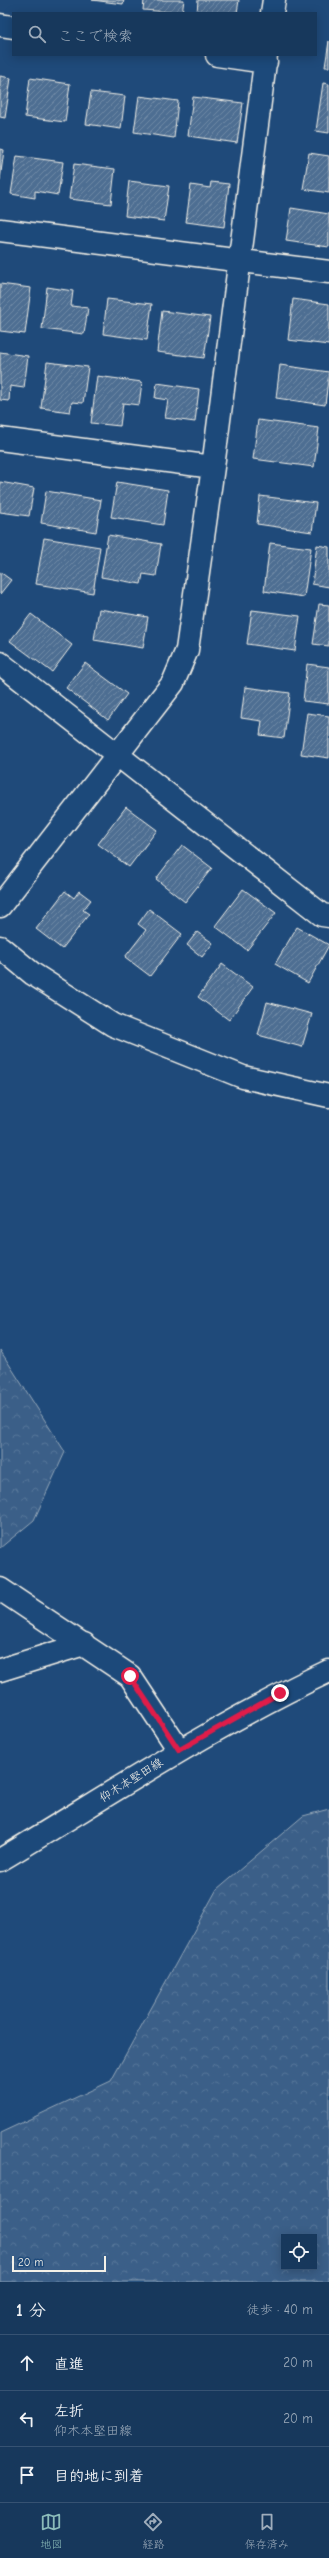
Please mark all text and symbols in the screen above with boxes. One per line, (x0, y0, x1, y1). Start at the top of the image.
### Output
search box (12, 12, 317, 56)
icon: search (26, 23, 48, 45)
text: ここで検索 (58, 27, 133, 45)
route start (121, 1667, 139, 1685)
route end (271, 1684, 289, 1702)
street label: 仰木本堅田線 (97, 1755, 165, 1805)
map controls (281, 2234, 317, 2270)
button: locate (281, 2234, 317, 2270)
scale bar (12, 2254, 106, 2273)
text: 20 m (18, 2256, 43, 2269)
text: 1 分 (16, 2301, 46, 2320)
text: 徒歩 · 40 m (247, 2302, 313, 2317)
icon: ahead (16, 2352, 38, 2374)
text: 直進 (54, 2355, 84, 2373)
text: 20 m (283, 2355, 313, 2370)
text: 左折 (54, 2402, 84, 2420)
icon: left (16, 2408, 38, 2430)
text: 20 m (283, 2411, 313, 2426)
text: 仰木本堅田線 (54, 2423, 132, 2438)
icon: arrive (16, 2464, 38, 2486)
text: 目的地に到着 (54, 2467, 144, 2485)
tab: 地図 (40, 2511, 62, 2551)
tab: 経路 (142, 2511, 164, 2551)
tab: 保存済み (245, 2511, 289, 2551)

